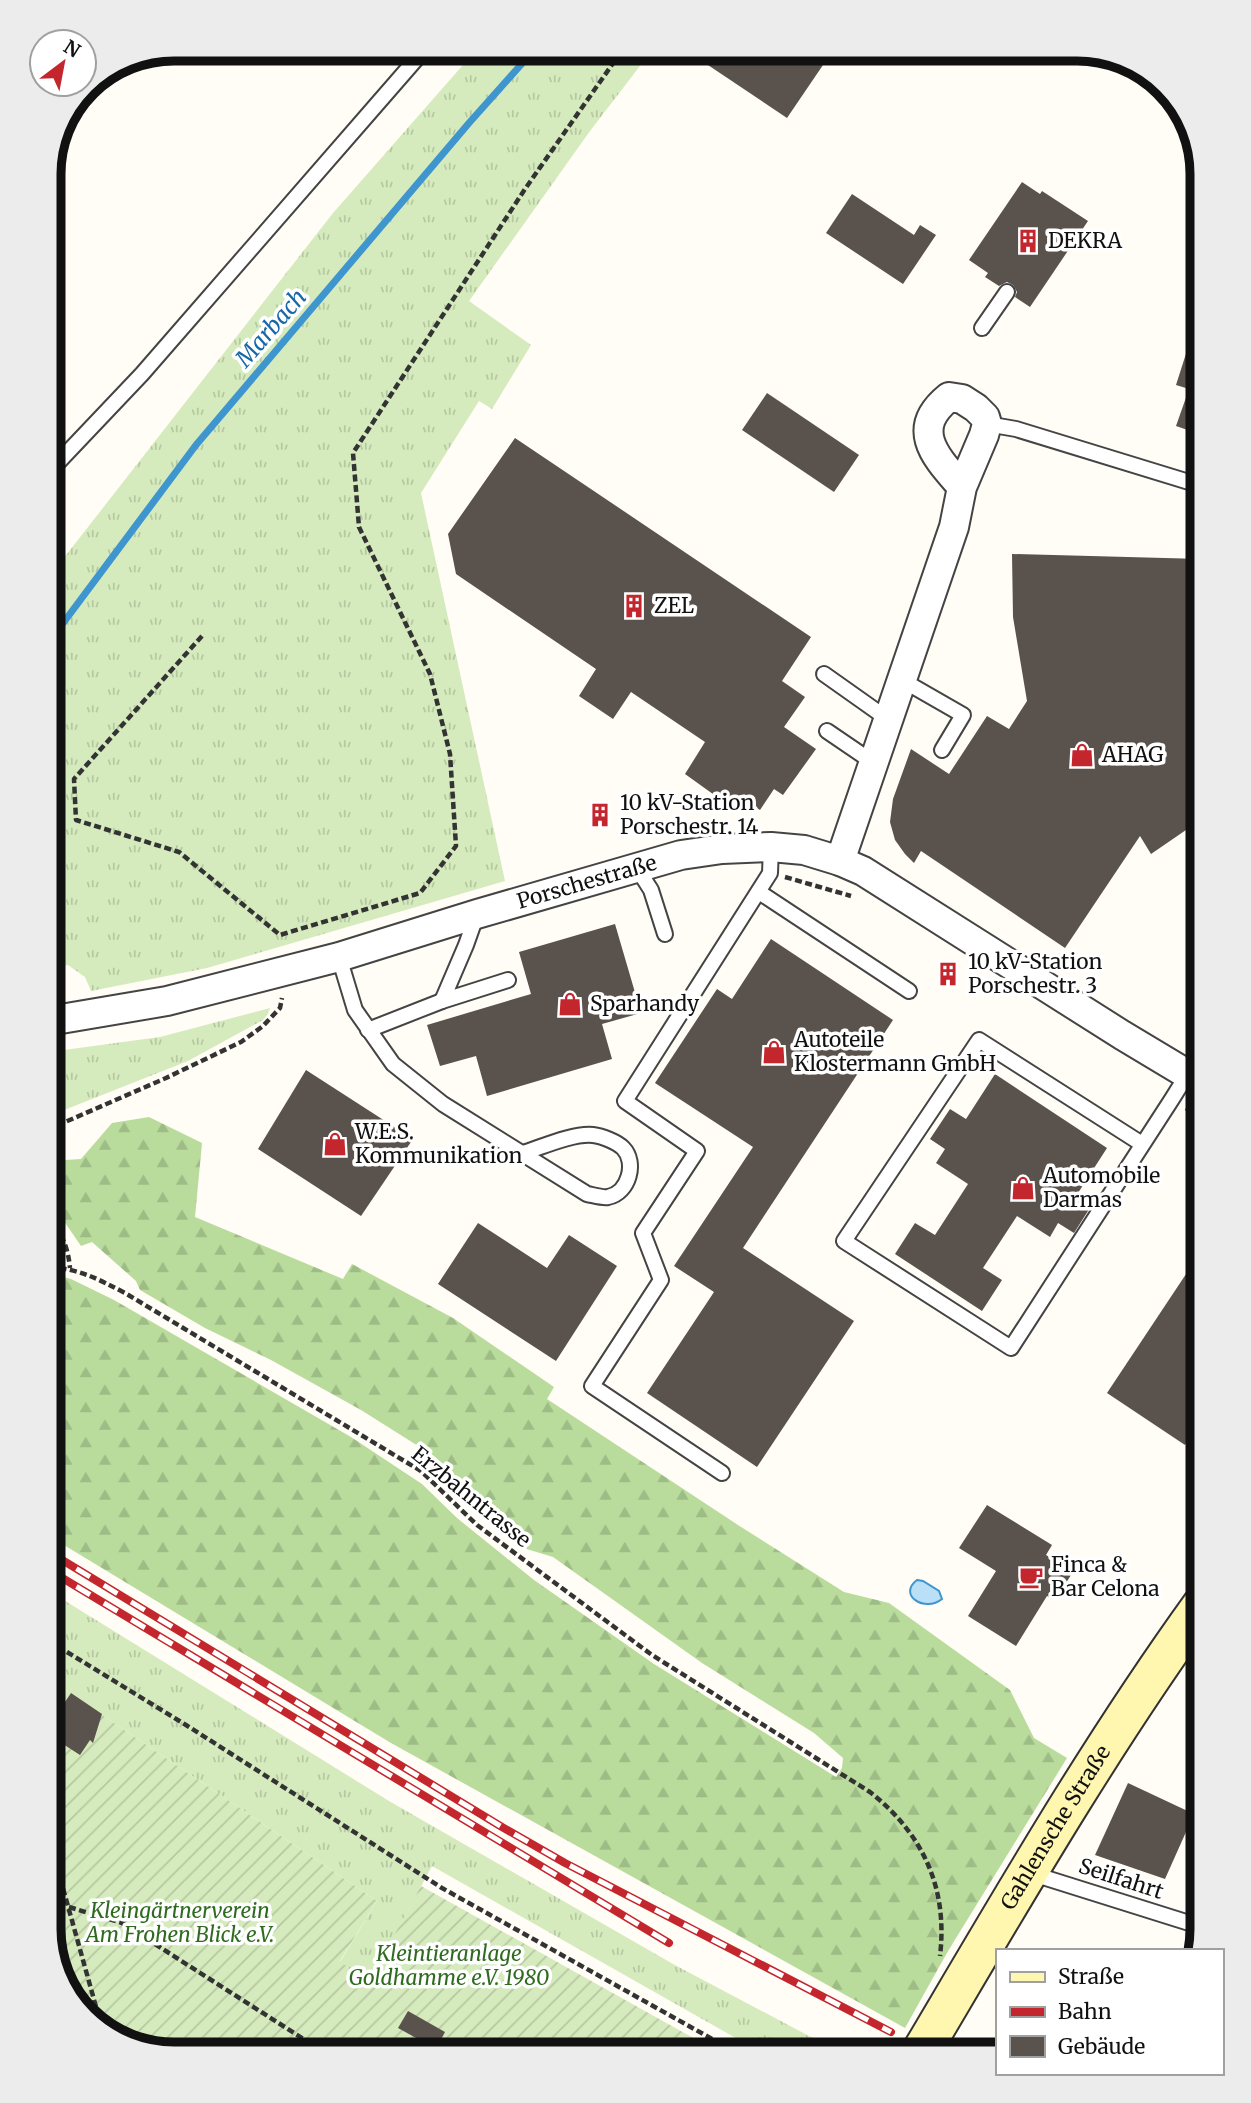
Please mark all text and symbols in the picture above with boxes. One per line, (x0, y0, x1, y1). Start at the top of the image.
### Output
north arrow (28, 28, 98, 98)
text: N (59, 34, 85, 63)
building icon: DEKRA (1014, 227, 1042, 255)
place label: DEKRA (1048, 227, 1122, 254)
water label: Marbach (228, 283, 312, 373)
building icon: ZEL (620, 592, 648, 620)
place label: ZEL (654, 592, 694, 619)
shop icon: AHAG (1068, 741, 1096, 769)
place label: AHAG (1101, 741, 1163, 768)
place label: 10 kV-Station Porschestr. 14 (620, 789, 759, 840)
building icon: 10 kV-Station Porschestr. 14 (586, 801, 614, 829)
street label: Porschestraße (514, 849, 660, 915)
place label: 10 kV-Station Porschestr. 3 (968, 948, 1102, 999)
building icon: 10 kV-Station Porschestr. 3 (934, 960, 962, 988)
shop icon: Sparhandy (556, 990, 584, 1018)
place label: Sparhandy (590, 990, 700, 1017)
place label: Autoteile Klostermann GmbH (793, 1026, 996, 1077)
shop icon: Autoteile Klostermann GmbH (760, 1038, 788, 1066)
place label: W.E.S. Kommunikation (354, 1118, 522, 1169)
shop icon: W.E.S. Kommunikation (321, 1130, 349, 1158)
place label: Automobile Darmas (1042, 1162, 1160, 1213)
shop icon: Automobile Darmas (1009, 1174, 1037, 1202)
street label: Erzbahntrasse (406, 1440, 537, 1553)
place label: Finca & Bar Celona (1051, 1551, 1160, 1602)
cafe icon: Finca & Bar Celona (1017, 1563, 1045, 1591)
street label: Gahlensche Straße (995, 1740, 1116, 1914)
street label: Seilfahrt (1075, 1852, 1167, 1905)
park label: Kleingärtnerverein Am Frohen Blick e.V. (84, 1897, 274, 1948)
park label: Kleintieranlage Goldhamme e.V. 1980 (349, 1940, 549, 1991)
legend (996, 1949, 1223, 2075)
text: Straße (1058, 1963, 1124, 1990)
text: Bahn (1058, 1998, 1112, 2025)
text: Gebäude (1058, 2033, 1145, 2060)

